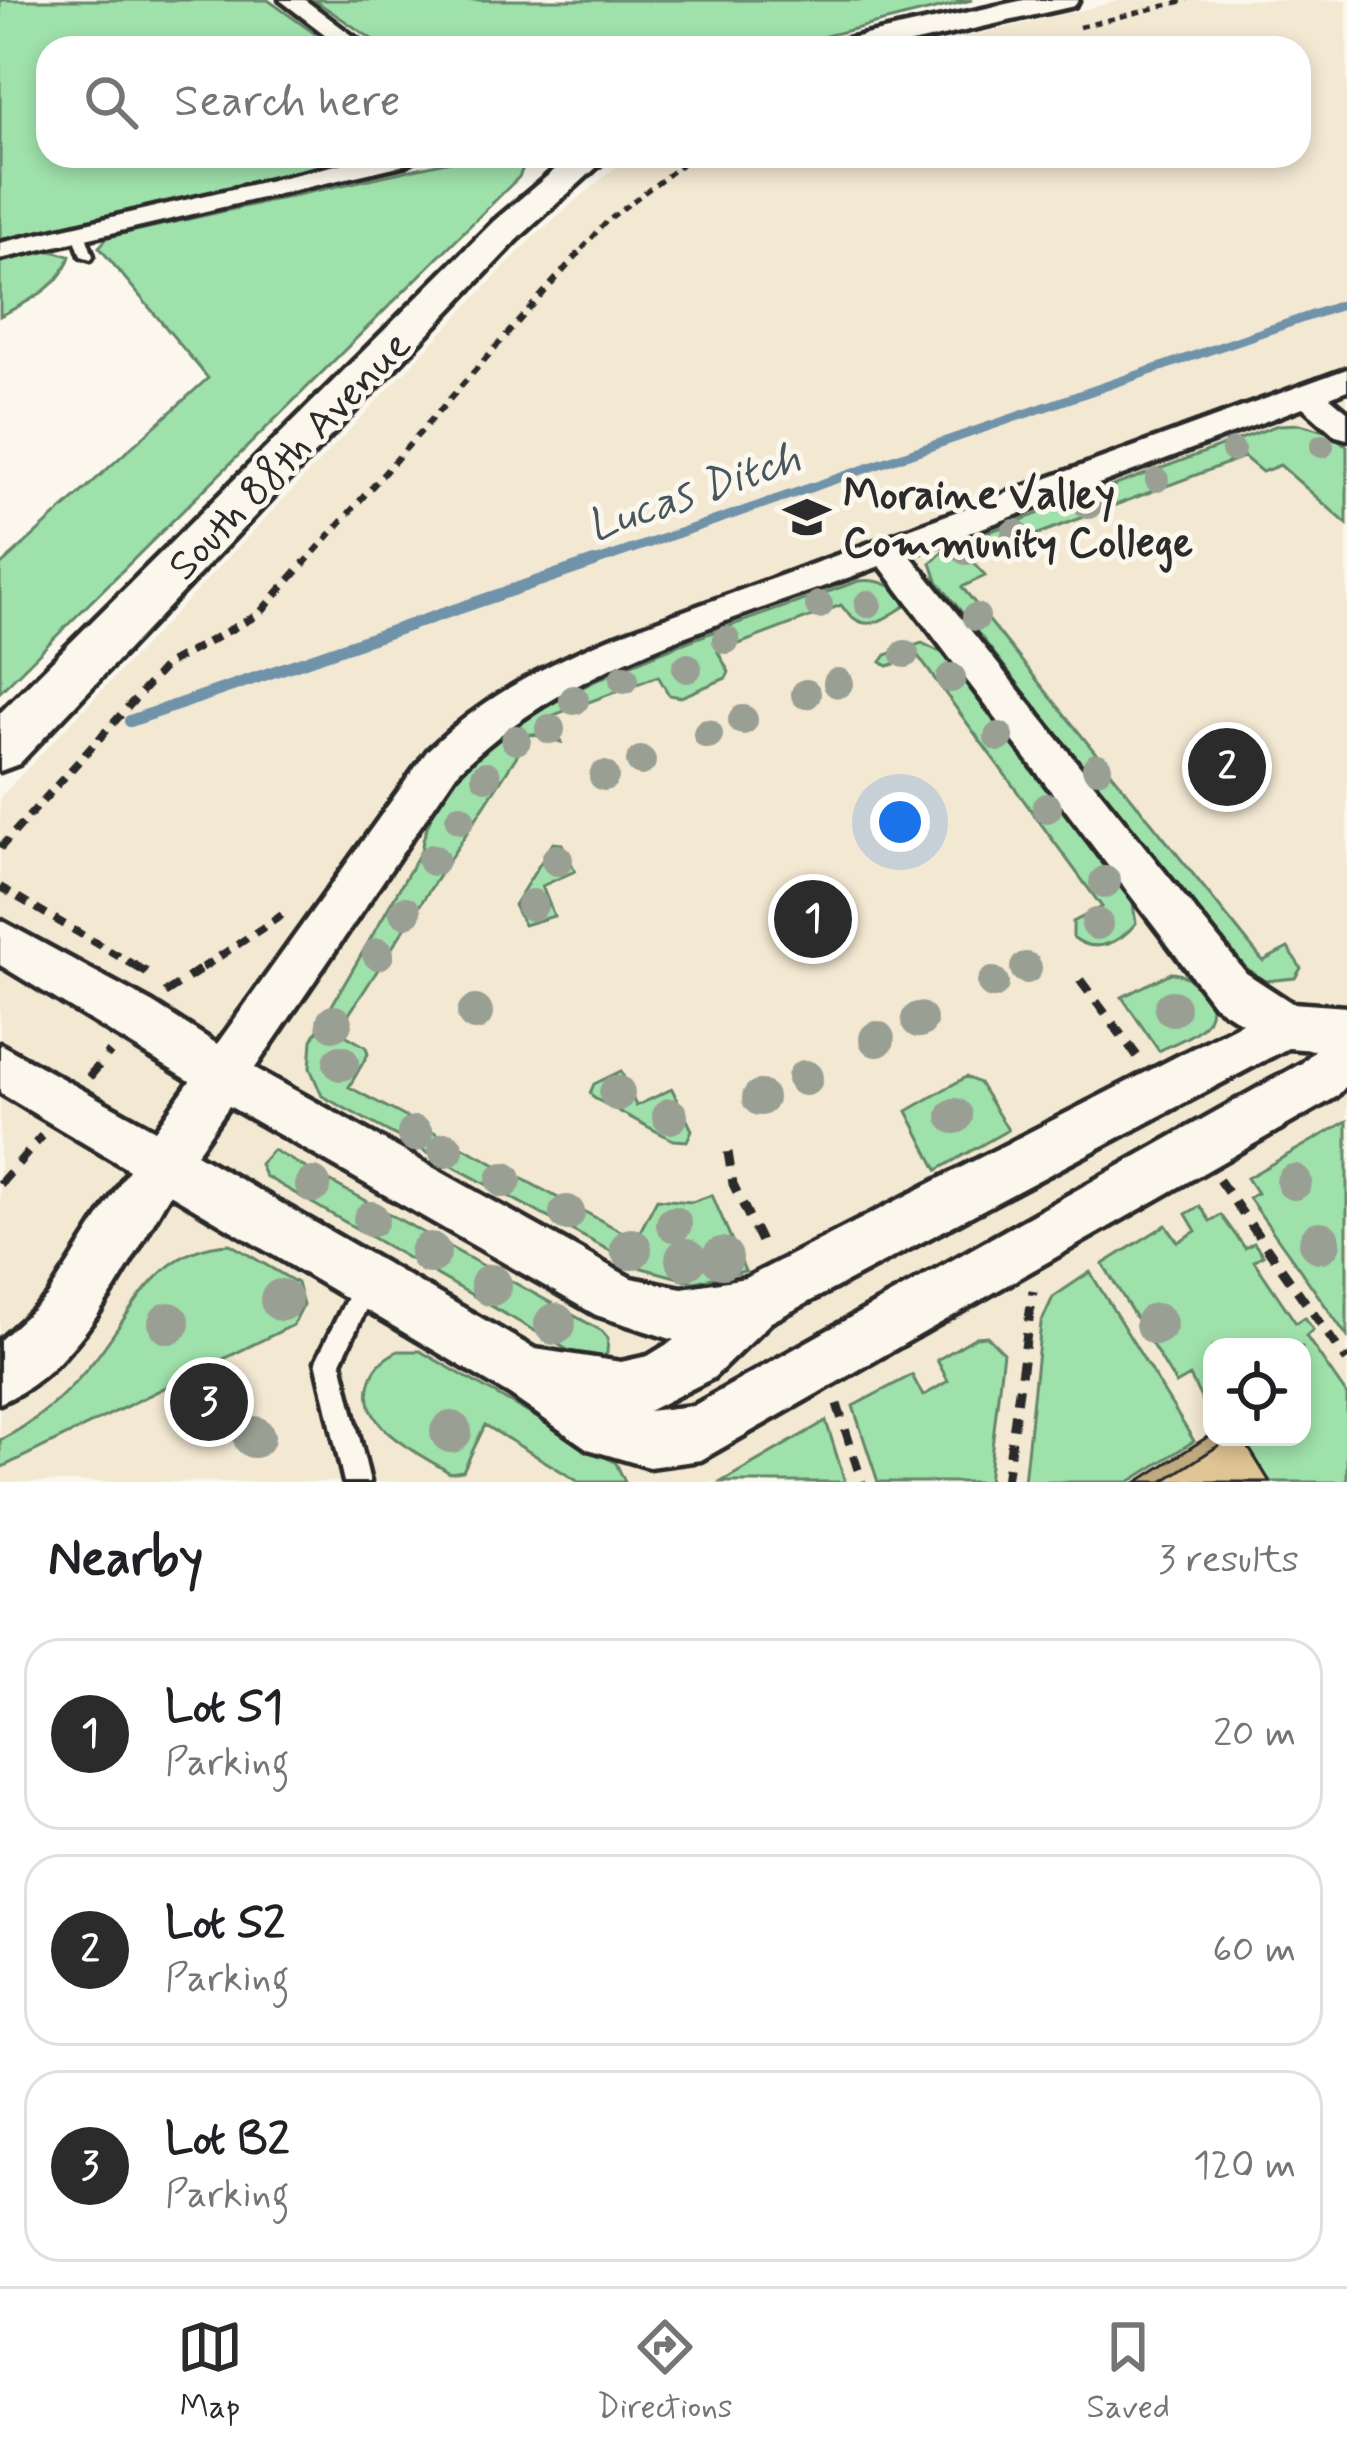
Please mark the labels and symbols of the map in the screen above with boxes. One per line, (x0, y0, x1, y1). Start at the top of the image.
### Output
street label: South 88th Avenue (157, 319, 424, 593)
water label: Lucas Ditch (580, 429, 809, 557)
place label: Moraine Valley Community College (843, 469, 1193, 573)
school or university icon: Moraine Valley Community College (782, 492, 832, 542)
pin: 2 (1188, 722, 1266, 812)
your location (870, 792, 930, 852)
pin: 1 (774, 874, 852, 964)
pin: 3 (170, 1357, 248, 1447)

